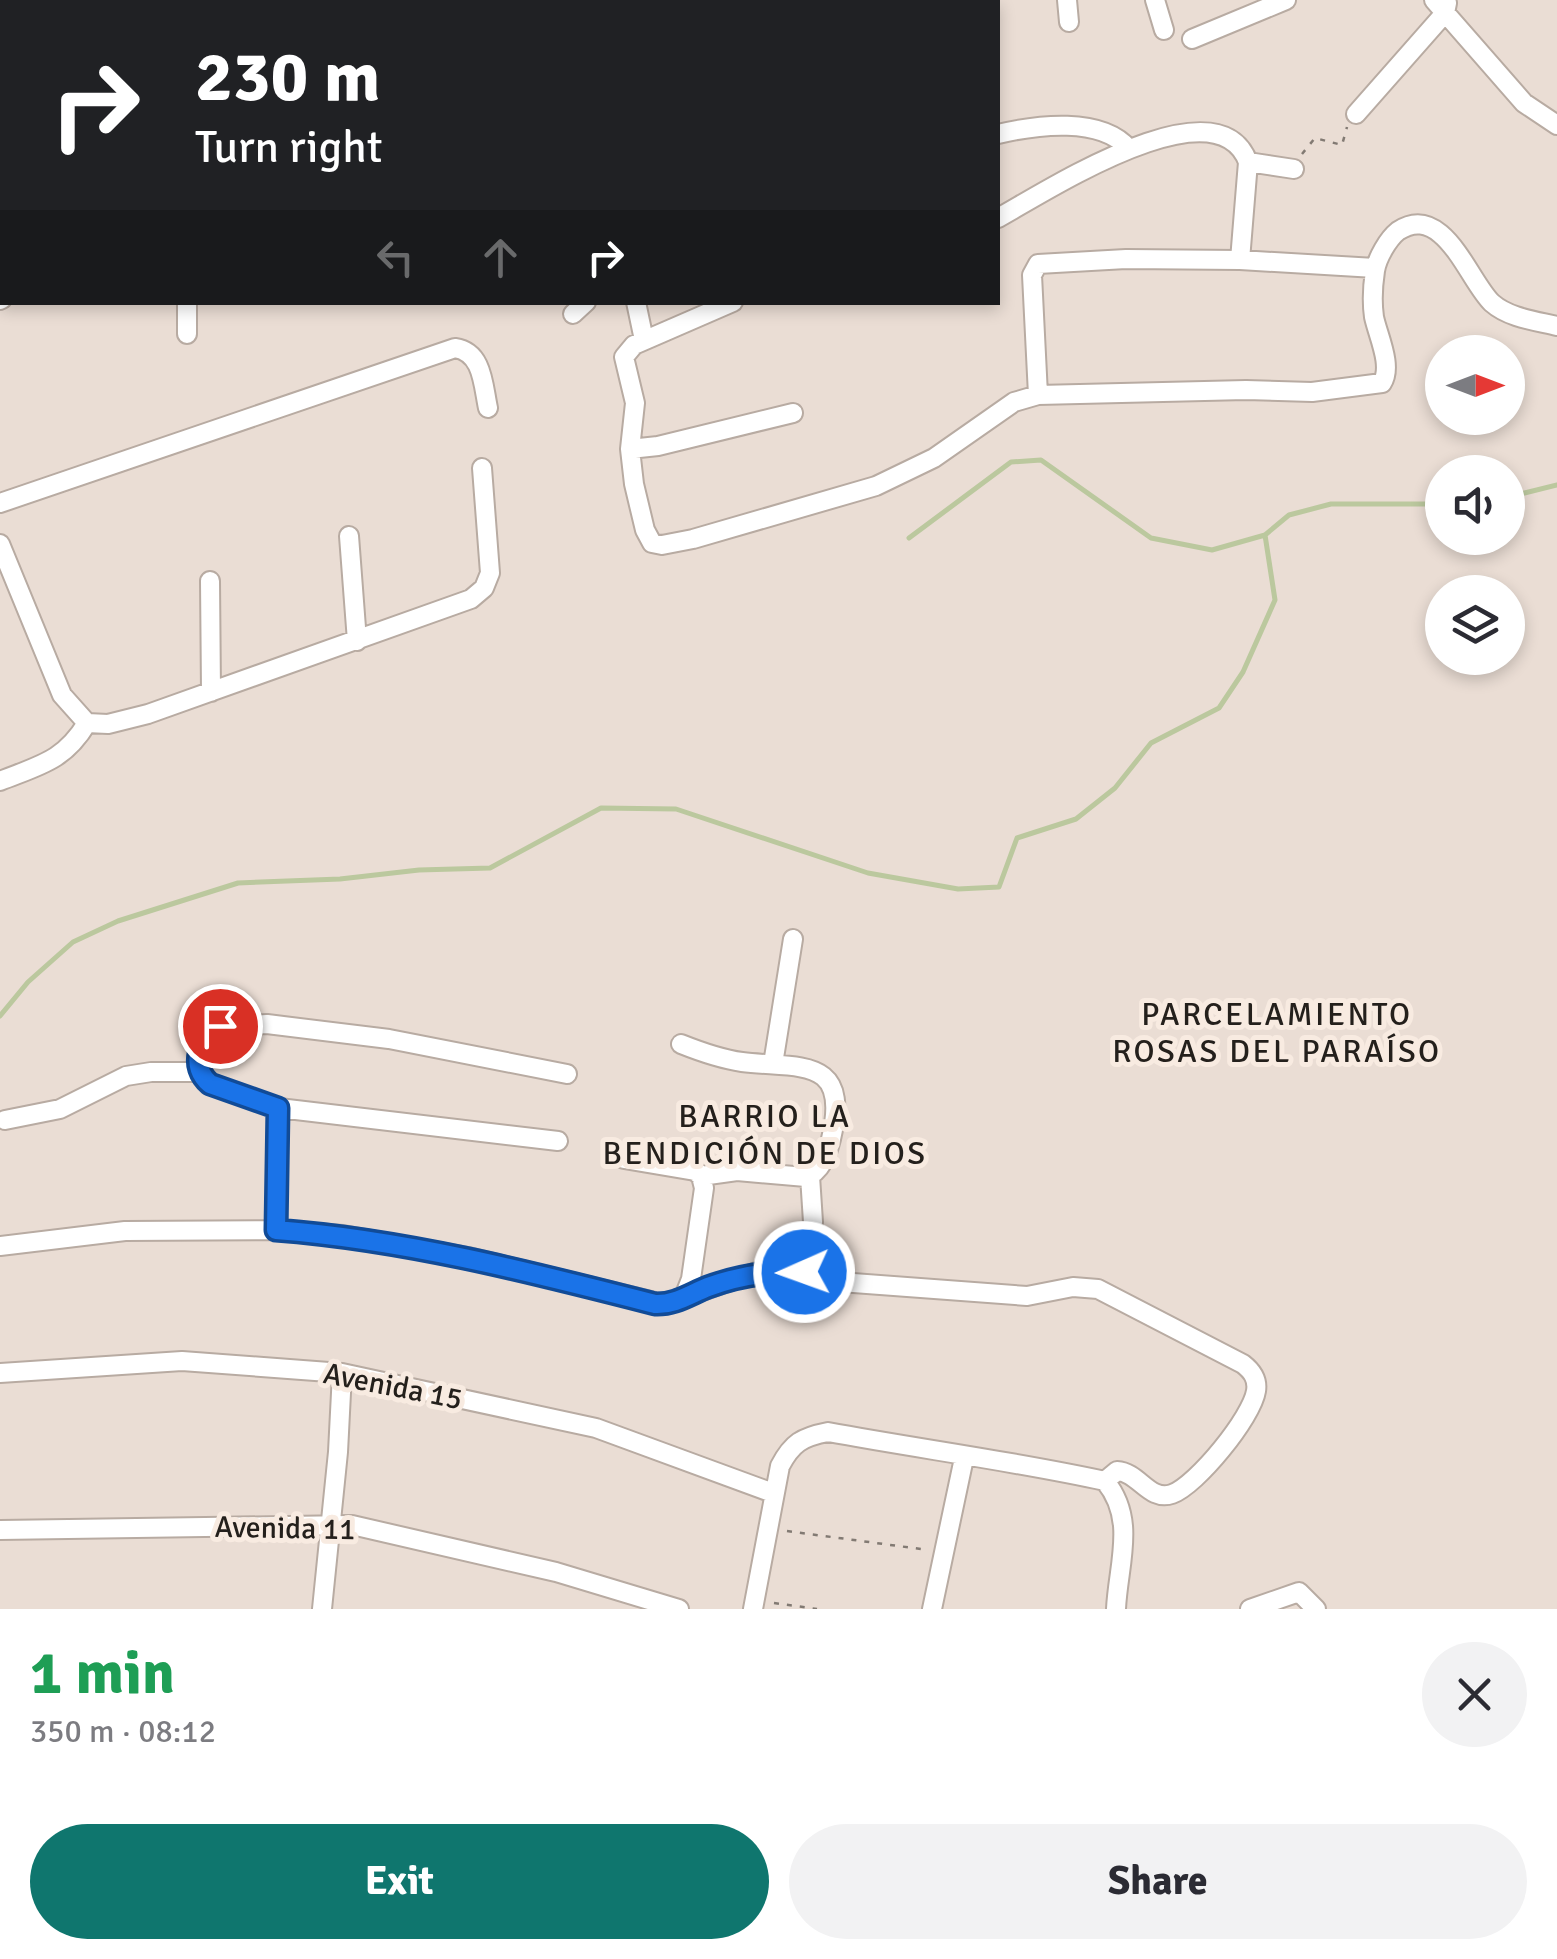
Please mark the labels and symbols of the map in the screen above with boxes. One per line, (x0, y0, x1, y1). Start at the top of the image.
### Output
north arrow (1425, 335, 1525, 435)
pin (178, 984, 263, 1069)
district label: PARCELAMIENTO ROSAS DEL PARAÍSO (1112, 995, 1442, 1071)
district label: BARRIO LA BENDICIÓN DE DIOS (602, 1097, 928, 1173)
position arrow (752, 1220, 856, 1324)
street label: Avenida 15 (320, 1355, 466, 1418)
street label: Avenida 11 (214, 1509, 356, 1548)

